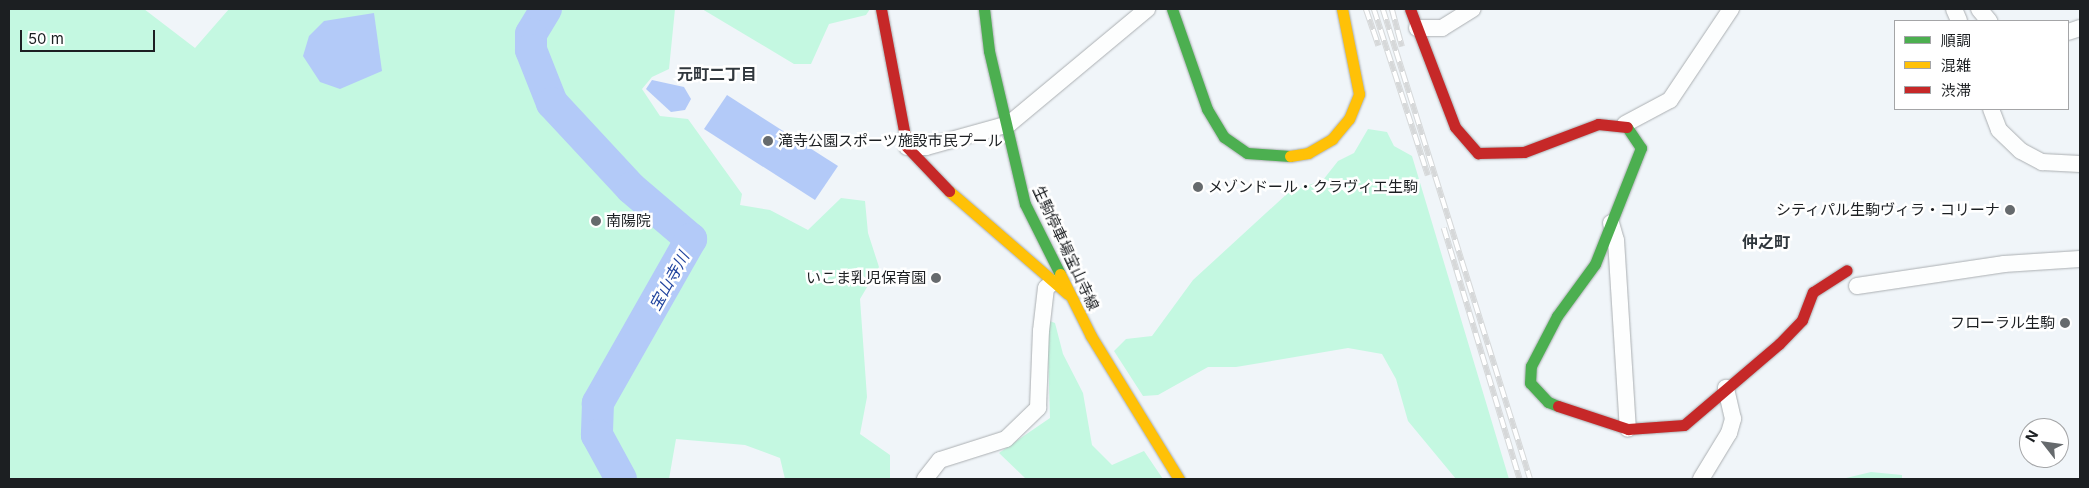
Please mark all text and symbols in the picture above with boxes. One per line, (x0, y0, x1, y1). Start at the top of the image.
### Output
scale bar (22, 20, 158, 52)
legend (1894, 20, 2069, 110)
text: 50 m (28, 29, 64, 48)
text: 順調 (1941, 31, 1971, 50)
text: 混雑 (1941, 56, 1971, 75)
district label: 元町二丁目 (677, 64, 757, 84)
text: 渋滞 (1941, 81, 1971, 100)
place label: 滝寺公園スポーツ施設市民プール (778, 132, 1003, 150)
marker: 滝寺公園スポーツ施設市民プール (762, 135, 774, 147)
place label: メゾンドール・クラヴィエ生駒 (1208, 178, 1418, 196)
marker: メゾンドール・クラヴィエ生駒 (1192, 181, 1204, 193)
street label: 生駒停車場宝山寺線 (1029, 183, 1103, 313)
place label: シティパル生駒ヴィラ・コリーナ (1775, 201, 2000, 219)
marker: シティパル生駒ヴィラ・コリーナ (2004, 204, 2016, 216)
place label: 南陽院 (606, 212, 651, 230)
marker: 南陽院 (590, 215, 602, 227)
district label: 仲之町 (1742, 232, 1790, 252)
water label: 宝山寺川 (645, 248, 693, 314)
place label: いこま乳児保育園 (806, 269, 926, 287)
marker: いこま乳児保育園 (930, 272, 942, 284)
place label: フローラル生駒 (1950, 314, 2055, 332)
marker: フローラル生駒 (2059, 317, 2071, 329)
north arrow (2019, 418, 2069, 468)
text: N (2021, 427, 2041, 445)

